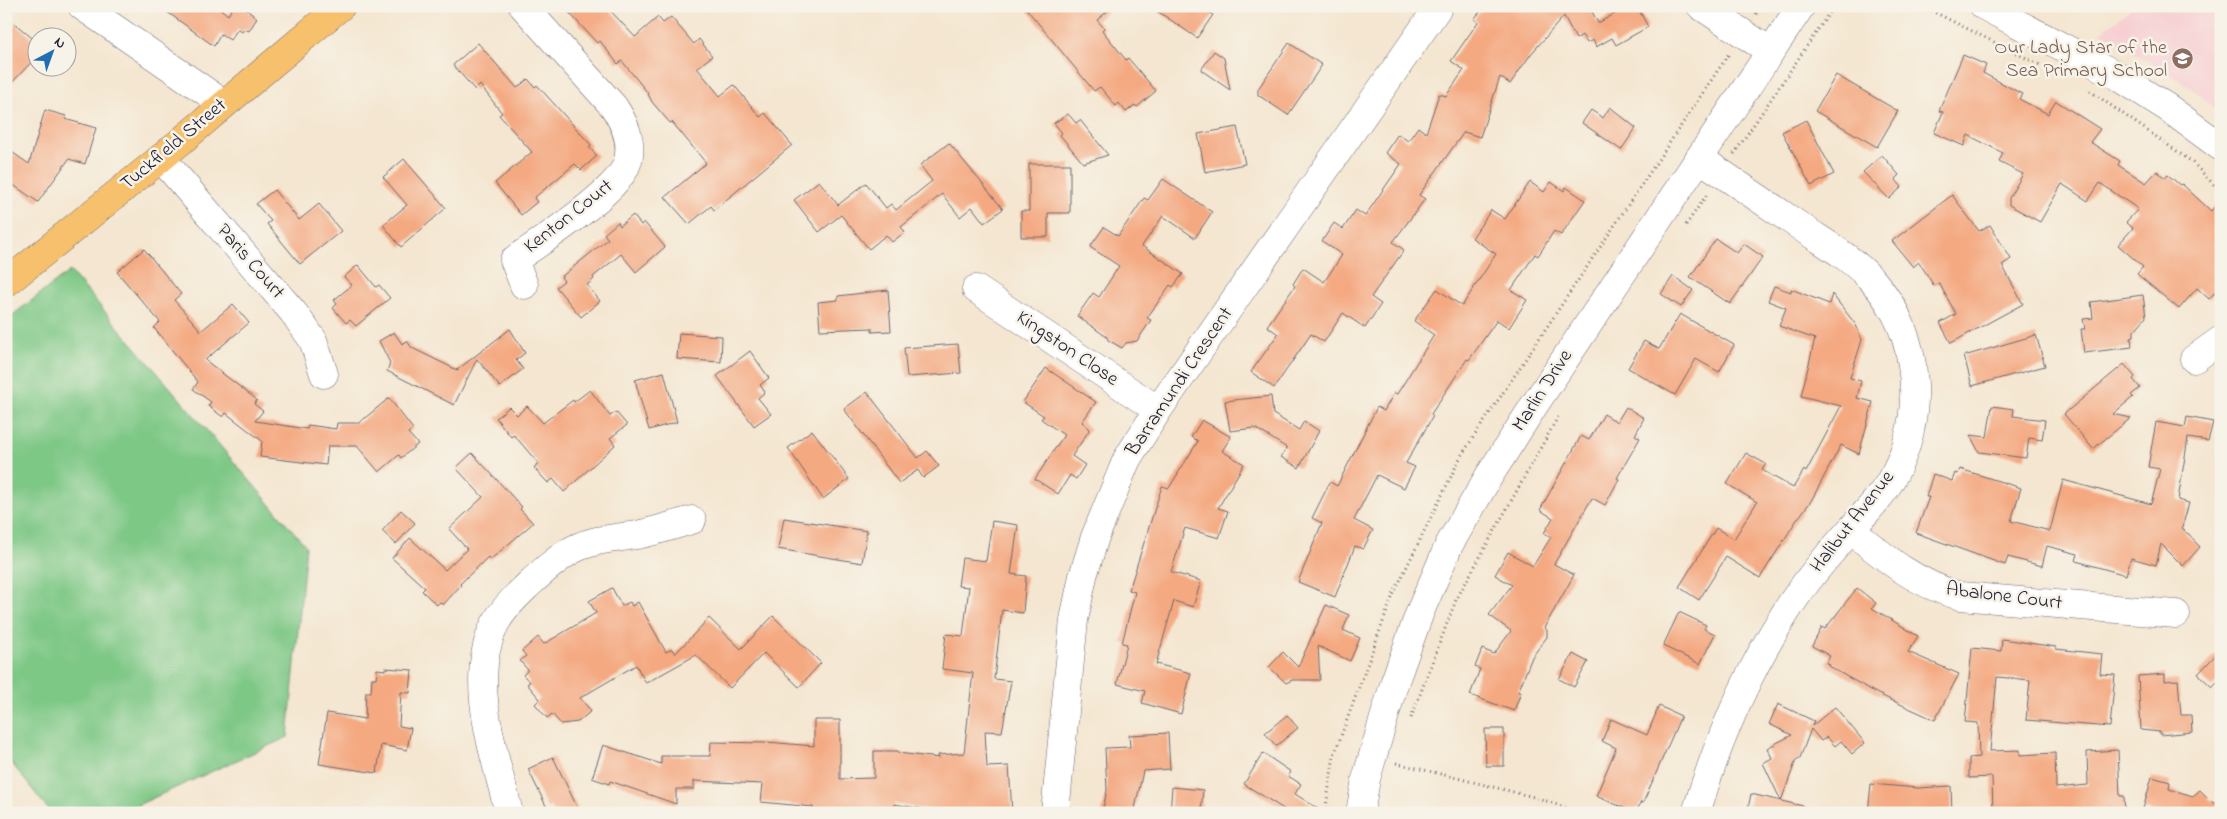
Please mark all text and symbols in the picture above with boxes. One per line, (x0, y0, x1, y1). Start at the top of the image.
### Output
north arrow (28, 28, 78, 78)
text: N (49, 32, 70, 54)
place label: Our Lady Star of the Sea Primary School (1994, 34, 2167, 86)
school or university icon: Our Lady Star of the Sea Primary School (2171, 47, 2195, 71)
street label: Tuckfield Street (114, 92, 234, 198)
street label: Kenton Court (518, 173, 620, 261)
street label: Paris Court (209, 218, 291, 306)
street label: Barramundi Crescent (1119, 301, 1241, 463)
street label: Kingston Close (1009, 304, 1124, 395)
street label: Marlin Drive (1506, 344, 1580, 438)
street label: Halibut Avenue (1804, 465, 1902, 579)
street label: Abalone Court (1944, 575, 2064, 619)

